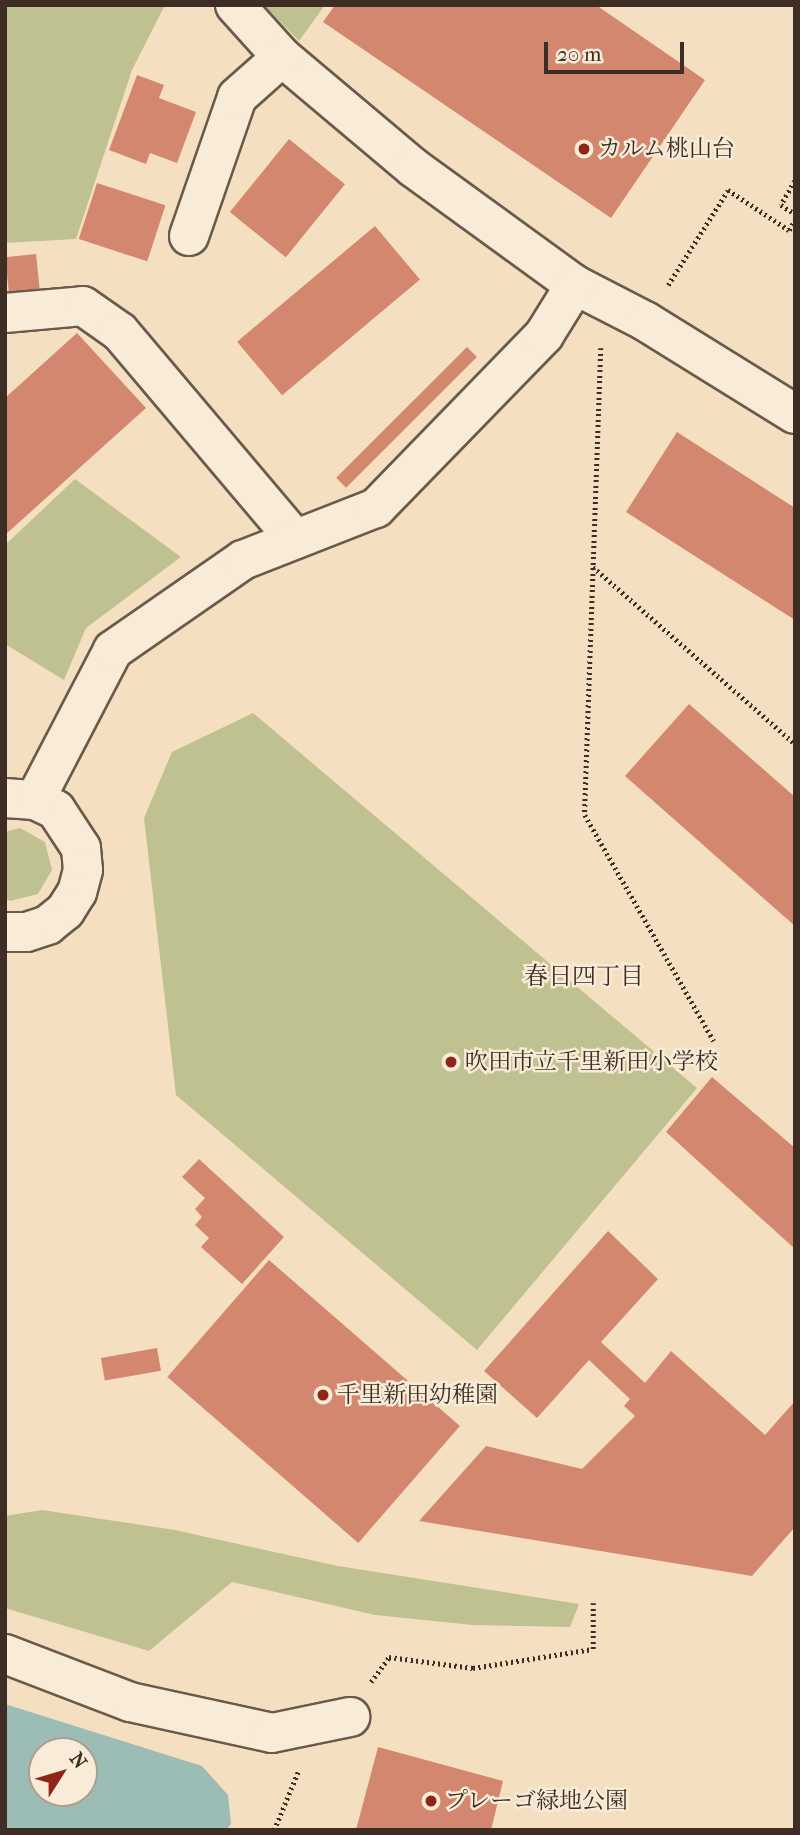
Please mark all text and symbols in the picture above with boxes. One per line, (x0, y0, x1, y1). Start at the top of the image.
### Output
scale bar (548, 28, 688, 72)
text: 20 m (557, 42, 601, 66)
place label: カルム桃山台 (598, 135, 736, 163)
marker: カルム桃山台 (576, 141, 592, 157)
district label: 春日四丁目 (524, 963, 644, 991)
place label: 吹田市立千里新田小学校 (465, 1048, 718, 1076)
marker: 吹田市立千里新田小学校 (443, 1054, 459, 1070)
place label: 千里新田幼稚園 (337, 1381, 498, 1409)
marker: 千里新田幼稚園 (315, 1387, 331, 1403)
north arrow (28, 1737, 98, 1807)
text: N (65, 1748, 91, 1773)
place label: プレーゴ緑地公園 (445, 1787, 629, 1815)
marker: プレーゴ緑地公園 (423, 1793, 439, 1809)

